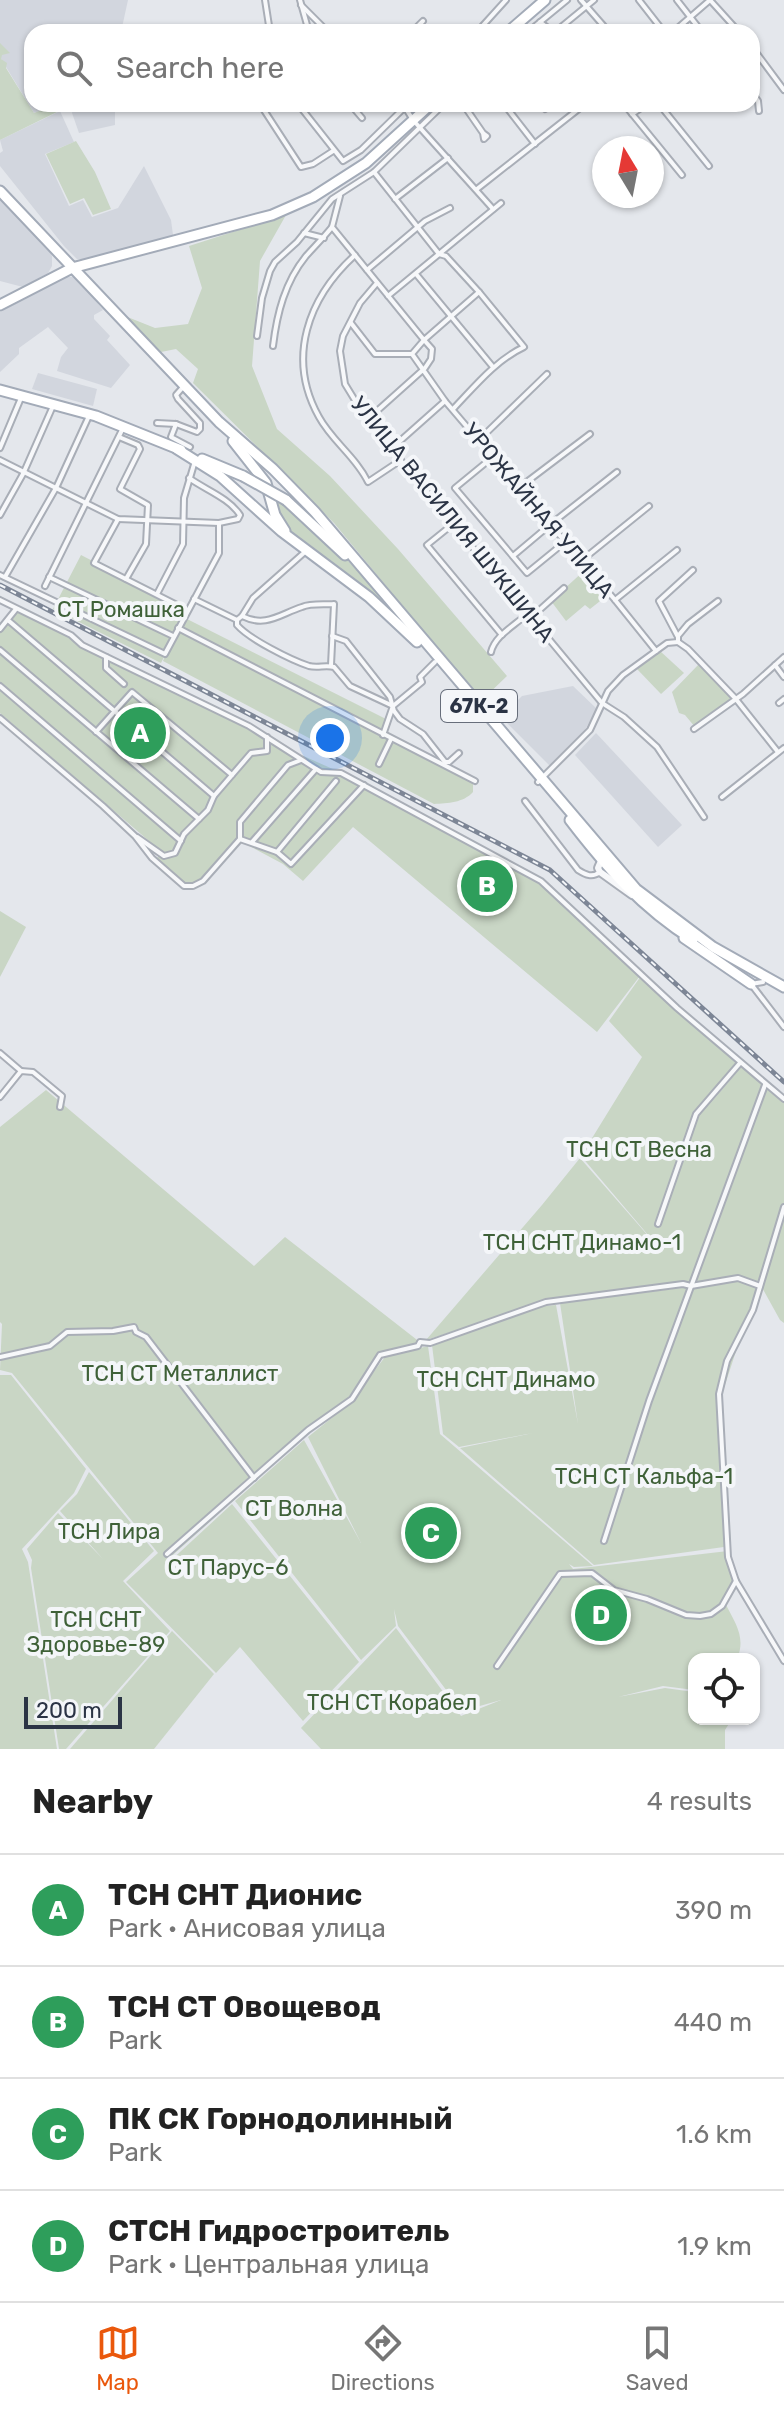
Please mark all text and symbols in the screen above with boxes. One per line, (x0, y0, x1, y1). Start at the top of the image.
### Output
search box (24, 24, 760, 112)
icon: search (52, 46, 96, 90)
text: Search here (116, 50, 284, 86)
north arrow (592, 136, 664, 208)
street label: УЛИЦА ВАСИЛИЯ ШУКШИНА (345, 391, 560, 648)
street label: УРОЖАЙНАЯ УЛИЦА (458, 417, 620, 604)
park label: СТ Ромашка (57, 596, 185, 623)
road number: 67К-2 (441, 690, 517, 722)
pin: A (114, 703, 166, 763)
your location (310, 718, 350, 758)
pin: B (461, 856, 513, 916)
park label: ТСН СТ Весна (566, 1136, 712, 1163)
park label: ТСН СНТ Динамо-1 (483, 1229, 681, 1256)
park label: ТСН СТ Металлист (82, 1360, 278, 1387)
park label: ТСН СНТ Динамо (416, 1366, 596, 1393)
park label: ТСН СТ Кальфа-1 (555, 1463, 733, 1490)
park label: СТ Волна (245, 1495, 343, 1522)
pin: C (405, 1503, 457, 1563)
park label: ТСН Лира (58, 1518, 160, 1545)
park label: СТ Парус-6 (167, 1554, 289, 1581)
pin: D (575, 1585, 627, 1645)
park label: ТСН СНТ Здоровье-89 (27, 1606, 165, 1658)
map controls (688, 1653, 760, 1725)
button: locate (688, 1653, 760, 1725)
park label: ТСН СТ Корабел (307, 1689, 477, 1716)
scale bar (24, 1693, 122, 1729)
text: 200 m (36, 1697, 102, 1724)
text: Nearby (32, 1781, 153, 1822)
text: 4 results (647, 1786, 752, 1817)
text: ТСН СНТ Дионис (108, 1877, 362, 1913)
text: A (49, 1895, 67, 1926)
text: 390 m (675, 1895, 752, 1926)
text: Park · Анисовая улица (108, 1913, 386, 1944)
text: ТСН СТ Овощевод (108, 1989, 381, 2025)
text: B (49, 2007, 67, 2038)
text: 440 m (674, 2007, 752, 2038)
text: Park (108, 2025, 162, 2056)
text: ПК СК Горнодолинный (108, 2101, 452, 2137)
text: C (49, 2119, 67, 2150)
text: 1.6 km (676, 2119, 752, 2150)
text: Park (108, 2137, 162, 2168)
text: СТСН Гидростроитель (108, 2213, 449, 2249)
text: D (49, 2231, 67, 2262)
text: 1.9 km (677, 2231, 752, 2262)
text: Park · Центральная улица (108, 2249, 429, 2280)
tab: Map (96, 2321, 140, 2396)
tab: Directions (331, 2321, 435, 2396)
tab: Saved (626, 2321, 689, 2396)

